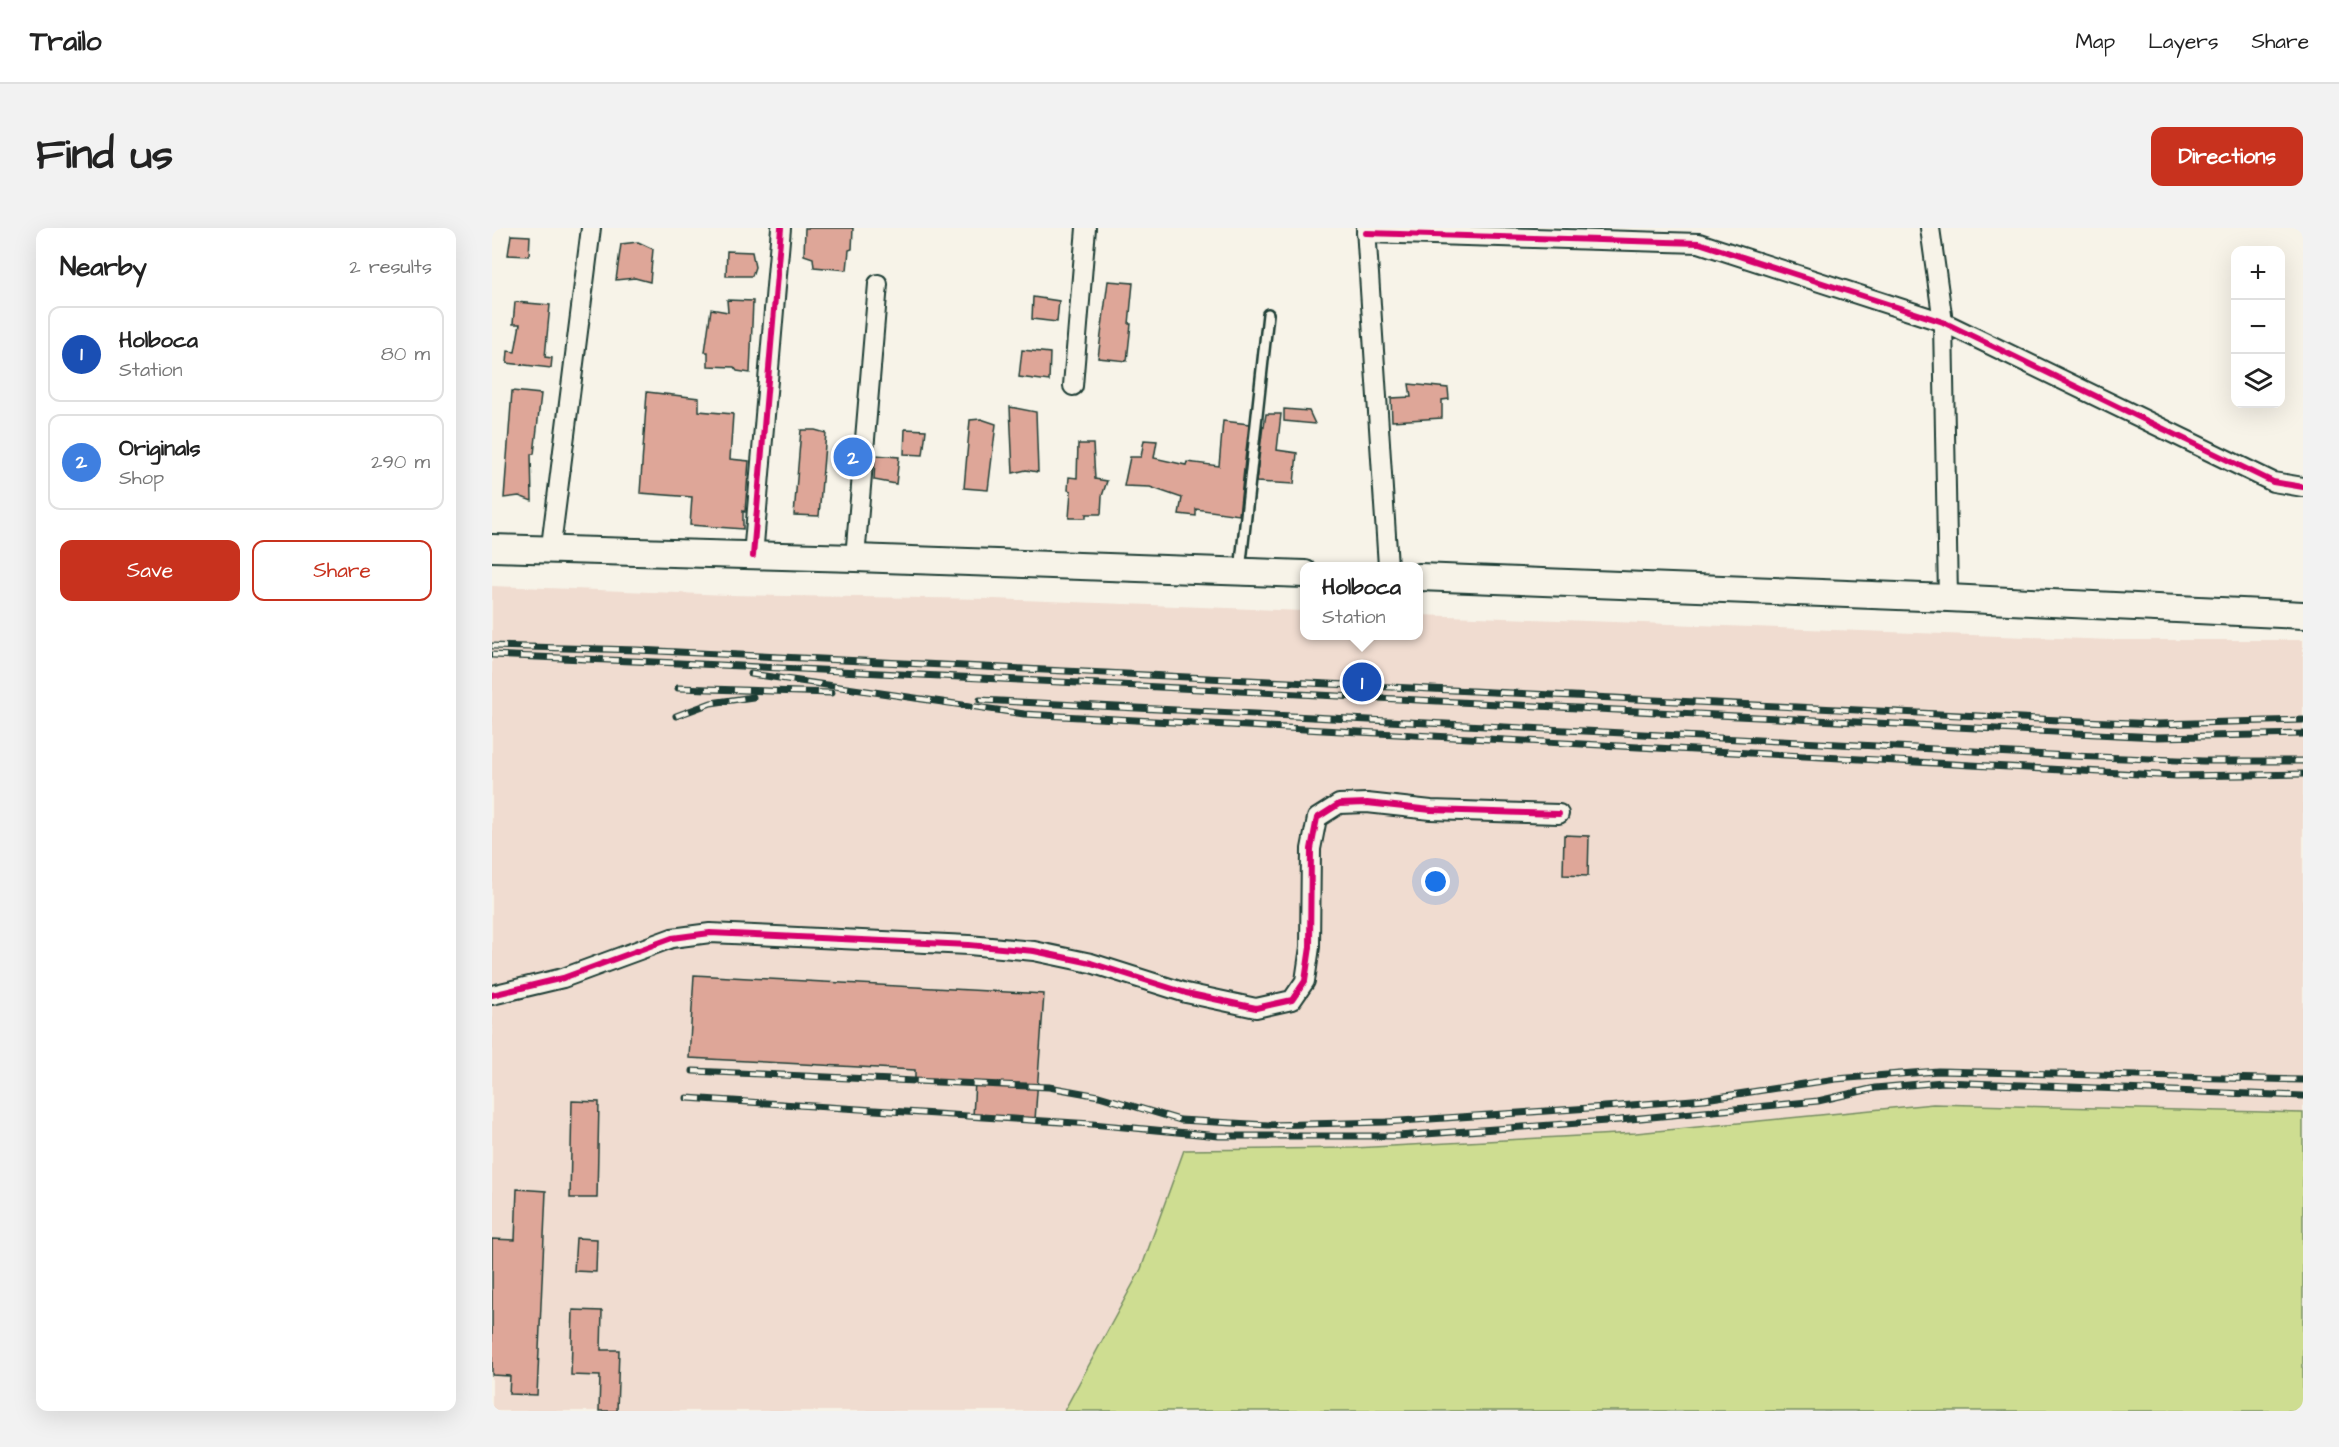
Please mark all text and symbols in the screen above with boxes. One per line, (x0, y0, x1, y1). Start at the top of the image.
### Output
text: Trailo (30, 22, 102, 61)
text: Map (2075, 27, 2115, 56)
text: Layers (2148, 27, 2218, 56)
text: Share (2251, 27, 2309, 56)
text: Find us (36, 127, 173, 185)
button: Directions (2151, 127, 2303, 186)
map controls (2231, 246, 2285, 408)
button: + (2231, 246, 2285, 300)
text: Nearby (60, 249, 147, 285)
text: 2 results (349, 253, 432, 281)
button: − (2231, 300, 2285, 354)
text: Holboca (119, 325, 198, 356)
text: 1 (80, 340, 83, 368)
text: 80 m (381, 340, 430, 368)
button: layers (2231, 354, 2285, 408)
text: Station (119, 356, 182, 384)
text: Originals (119, 433, 201, 464)
pin: 2 (834, 434, 872, 480)
text: 2 (76, 448, 87, 476)
text: 290 m (371, 448, 430, 476)
text: Shop (119, 464, 164, 492)
button: Save (60, 540, 240, 601)
button: Share (252, 540, 432, 601)
popup (1300, 562, 1423, 640)
text: Holboca (1322, 572, 1401, 603)
text: Station (1322, 603, 1385, 631)
pin: 1 (1342, 660, 1382, 704)
your location (1421, 867, 1450, 896)

